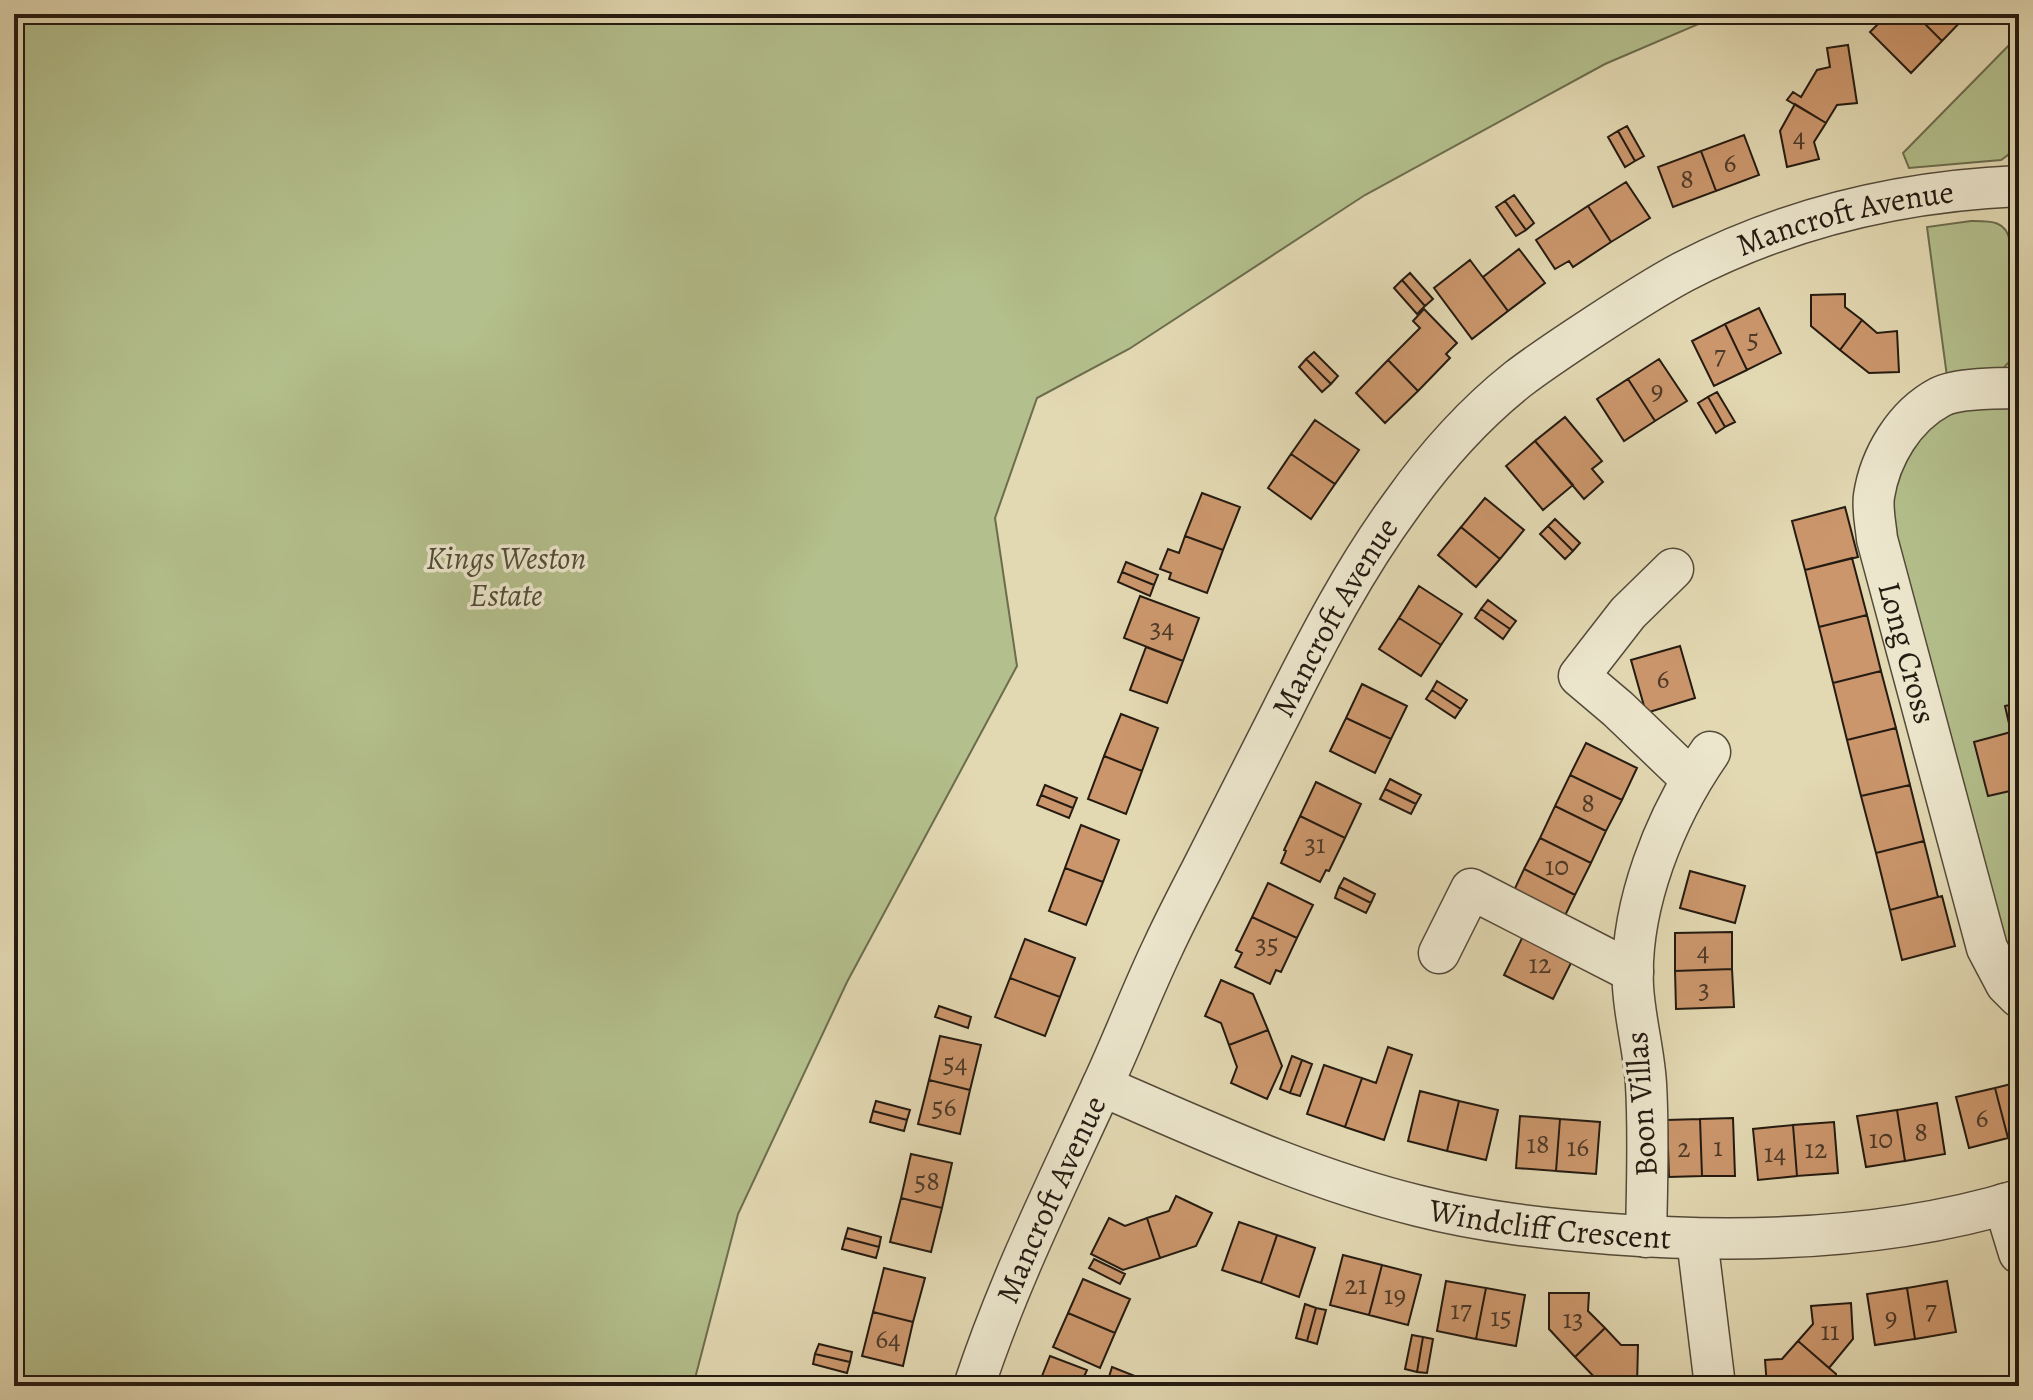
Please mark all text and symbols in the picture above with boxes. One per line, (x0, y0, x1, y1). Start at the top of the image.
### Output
house number: 4 (1793, 118, 1805, 156)
house number: 6 (1724, 144, 1737, 182)
house number: 8 (1680, 160, 1694, 198)
street label: Mancroft Avenue (1730, 169, 1956, 267)
house number: 5 (1747, 320, 1759, 358)
house number: 7 (1714, 336, 1726, 374)
house number: 9 (1651, 371, 1663, 409)
street label: Mancroft Avenue (1261, 508, 1408, 725)
park label: Kings Weston Estate (426, 536, 586, 617)
street label: Long Cross (1867, 577, 1948, 728)
house number: 34 (1150, 609, 1174, 647)
house number: 6 (1657, 660, 1670, 698)
house number: 8 (1581, 784, 1595, 822)
house number: 31 (1304, 825, 1326, 863)
house number: 10 (1545, 847, 1569, 885)
house number: 35 (1255, 925, 1279, 963)
house number: 4 (1697, 932, 1709, 970)
house number: 12 (1529, 945, 1551, 983)
house number: 3 (1698, 970, 1710, 1008)
street label: Boon Villas (1614, 1030, 1668, 1178)
house number: 54 (943, 1044, 967, 1082)
house number: 56 (932, 1088, 957, 1126)
street label: Mancroft Avenue (985, 1088, 1117, 1310)
house number: 6 (1976, 1099, 1989, 1137)
house number: 8 (1914, 1113, 1928, 1151)
house number: 10 (1869, 1120, 1893, 1158)
house number: 18 (1526, 1125, 1550, 1163)
house number: 16 (1567, 1128, 1589, 1166)
house number: 1 (1713, 1128, 1723, 1166)
house number: 2 (1677, 1129, 1691, 1167)
house number: 12 (1805, 1130, 1827, 1168)
house number: 14 (1764, 1134, 1786, 1172)
house number: 58 (914, 1162, 940, 1200)
street label: Windcliff Crescent (1424, 1187, 1672, 1259)
house number: 21 (1345, 1266, 1367, 1304)
house number: 19 (1384, 1276, 1406, 1314)
house number: 17 (1450, 1291, 1472, 1329)
house number: 7 (1925, 1291, 1937, 1329)
house number: 15 (1490, 1298, 1512, 1336)
house number: 9 (1885, 1298, 1897, 1336)
house number: 13 (1562, 1300, 1584, 1338)
house number: 11 (1820, 1312, 1840, 1350)
house number: 64 (875, 1320, 901, 1358)

